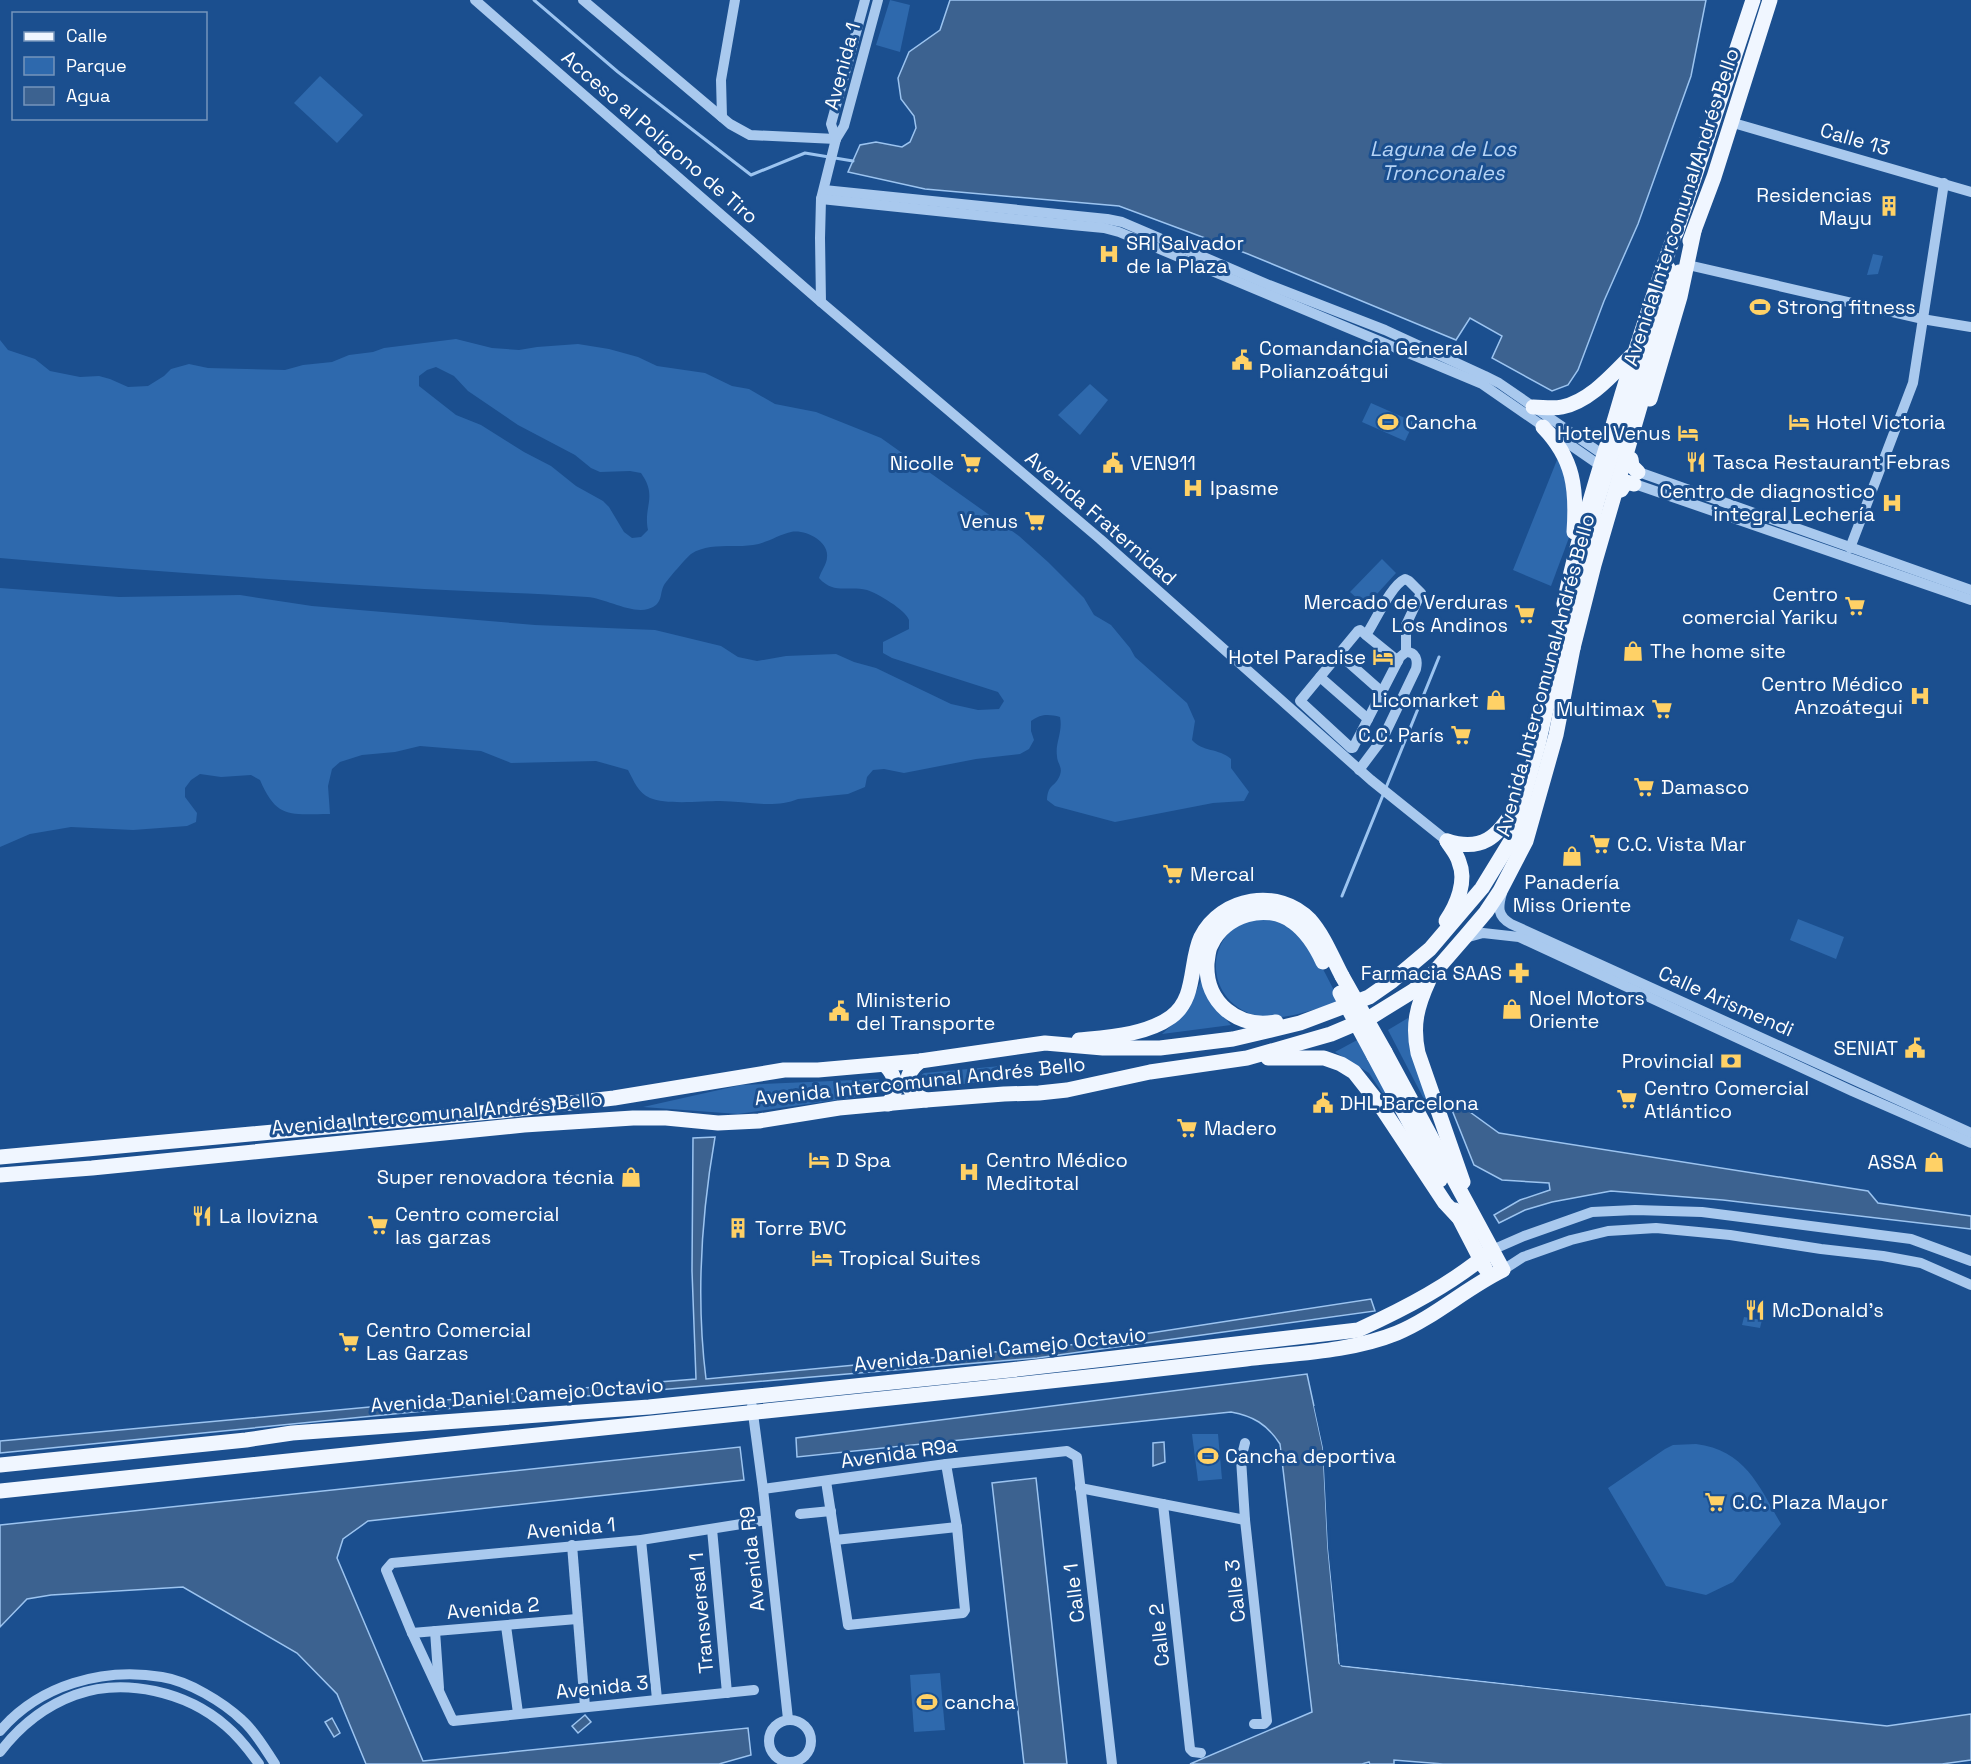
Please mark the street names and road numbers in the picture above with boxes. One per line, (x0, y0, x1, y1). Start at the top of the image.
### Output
street label: Avenida 1 (818, 19, 866, 113)
street label: Acceso al Polígono de Tiro (556, 44, 764, 230)
street label: Avenida Intercomunal Andrés Bello (1617, 45, 1745, 369)
street label: Calle 13 (1817, 117, 1893, 161)
street label: Avenida Fraternidad (1020, 445, 1182, 591)
street label: Avenida Intercomunal Andrés Bello (1489, 511, 1601, 839)
street label: Calle Arismendi (1654, 960, 1798, 1042)
street label: Avenida Intercomunal Andrés Bello (753, 1051, 1087, 1111)
street label: Avenida Intercomunal Andrés Bello (270, 1086, 604, 1140)
street label: Avenida Daniel Camejo Octavio (853, 1321, 1147, 1377)
street label: Avenida Daniel Camejo Octavio (370, 1372, 664, 1418)
street label: Avenida R9a (839, 1432, 959, 1474)
street label: Avenida R9 (734, 1505, 770, 1613)
street label: Avenida 1 (525, 1511, 617, 1545)
street label: Transversal 1 (683, 1551, 719, 1675)
street label: Calle 3 (1219, 1558, 1251, 1624)
street label: Calle 1 (1057, 1562, 1091, 1624)
street label: Avenida 2 (445, 1591, 541, 1625)
street label: Calle 2 (1143, 1602, 1175, 1668)
street label: Avenida 3 (554, 1669, 650, 1705)

